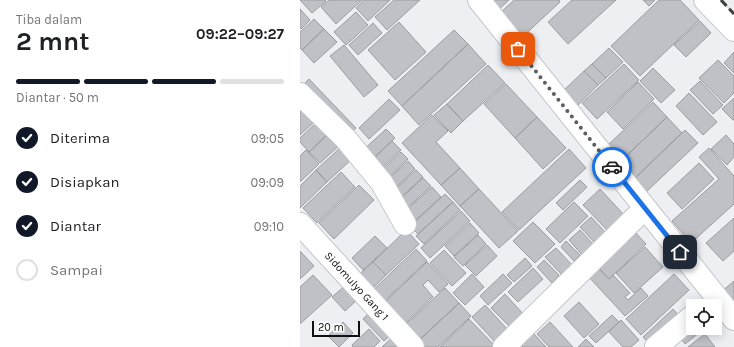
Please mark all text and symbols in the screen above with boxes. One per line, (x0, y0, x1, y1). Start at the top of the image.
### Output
text: Tiba dalam (16, 12, 82, 27)
text: 09:22–09:27 (196, 25, 284, 43)
text: 2 mnt (16, 26, 89, 57)
pin (501, 32, 535, 66)
icon: bag (507, 38, 529, 60)
text: Diantar · 50 m (16, 90, 99, 105)
icon: check (16, 127, 38, 149)
text: Diterima (50, 129, 110, 147)
text: 09:05 (251, 131, 284, 146)
courier (592, 147, 632, 187)
icon: car (601, 156, 623, 178)
icon: check (16, 171, 38, 193)
text: Disiapkan (50, 173, 120, 191)
text: 09:09 (250, 175, 284, 190)
icon: check (16, 215, 38, 237)
text: Diantar (50, 217, 101, 235)
text: 09:10 (254, 219, 284, 234)
pin (663, 235, 697, 269)
icon: home (669, 241, 691, 263)
street label: Sidomulyo Gang 1 (322, 249, 392, 323)
text: Sampai (50, 261, 103, 279)
map controls (686, 299, 722, 335)
button: locate (686, 299, 722, 335)
scale bar (312, 319, 360, 338)
text: 20 m (318, 321, 344, 334)

